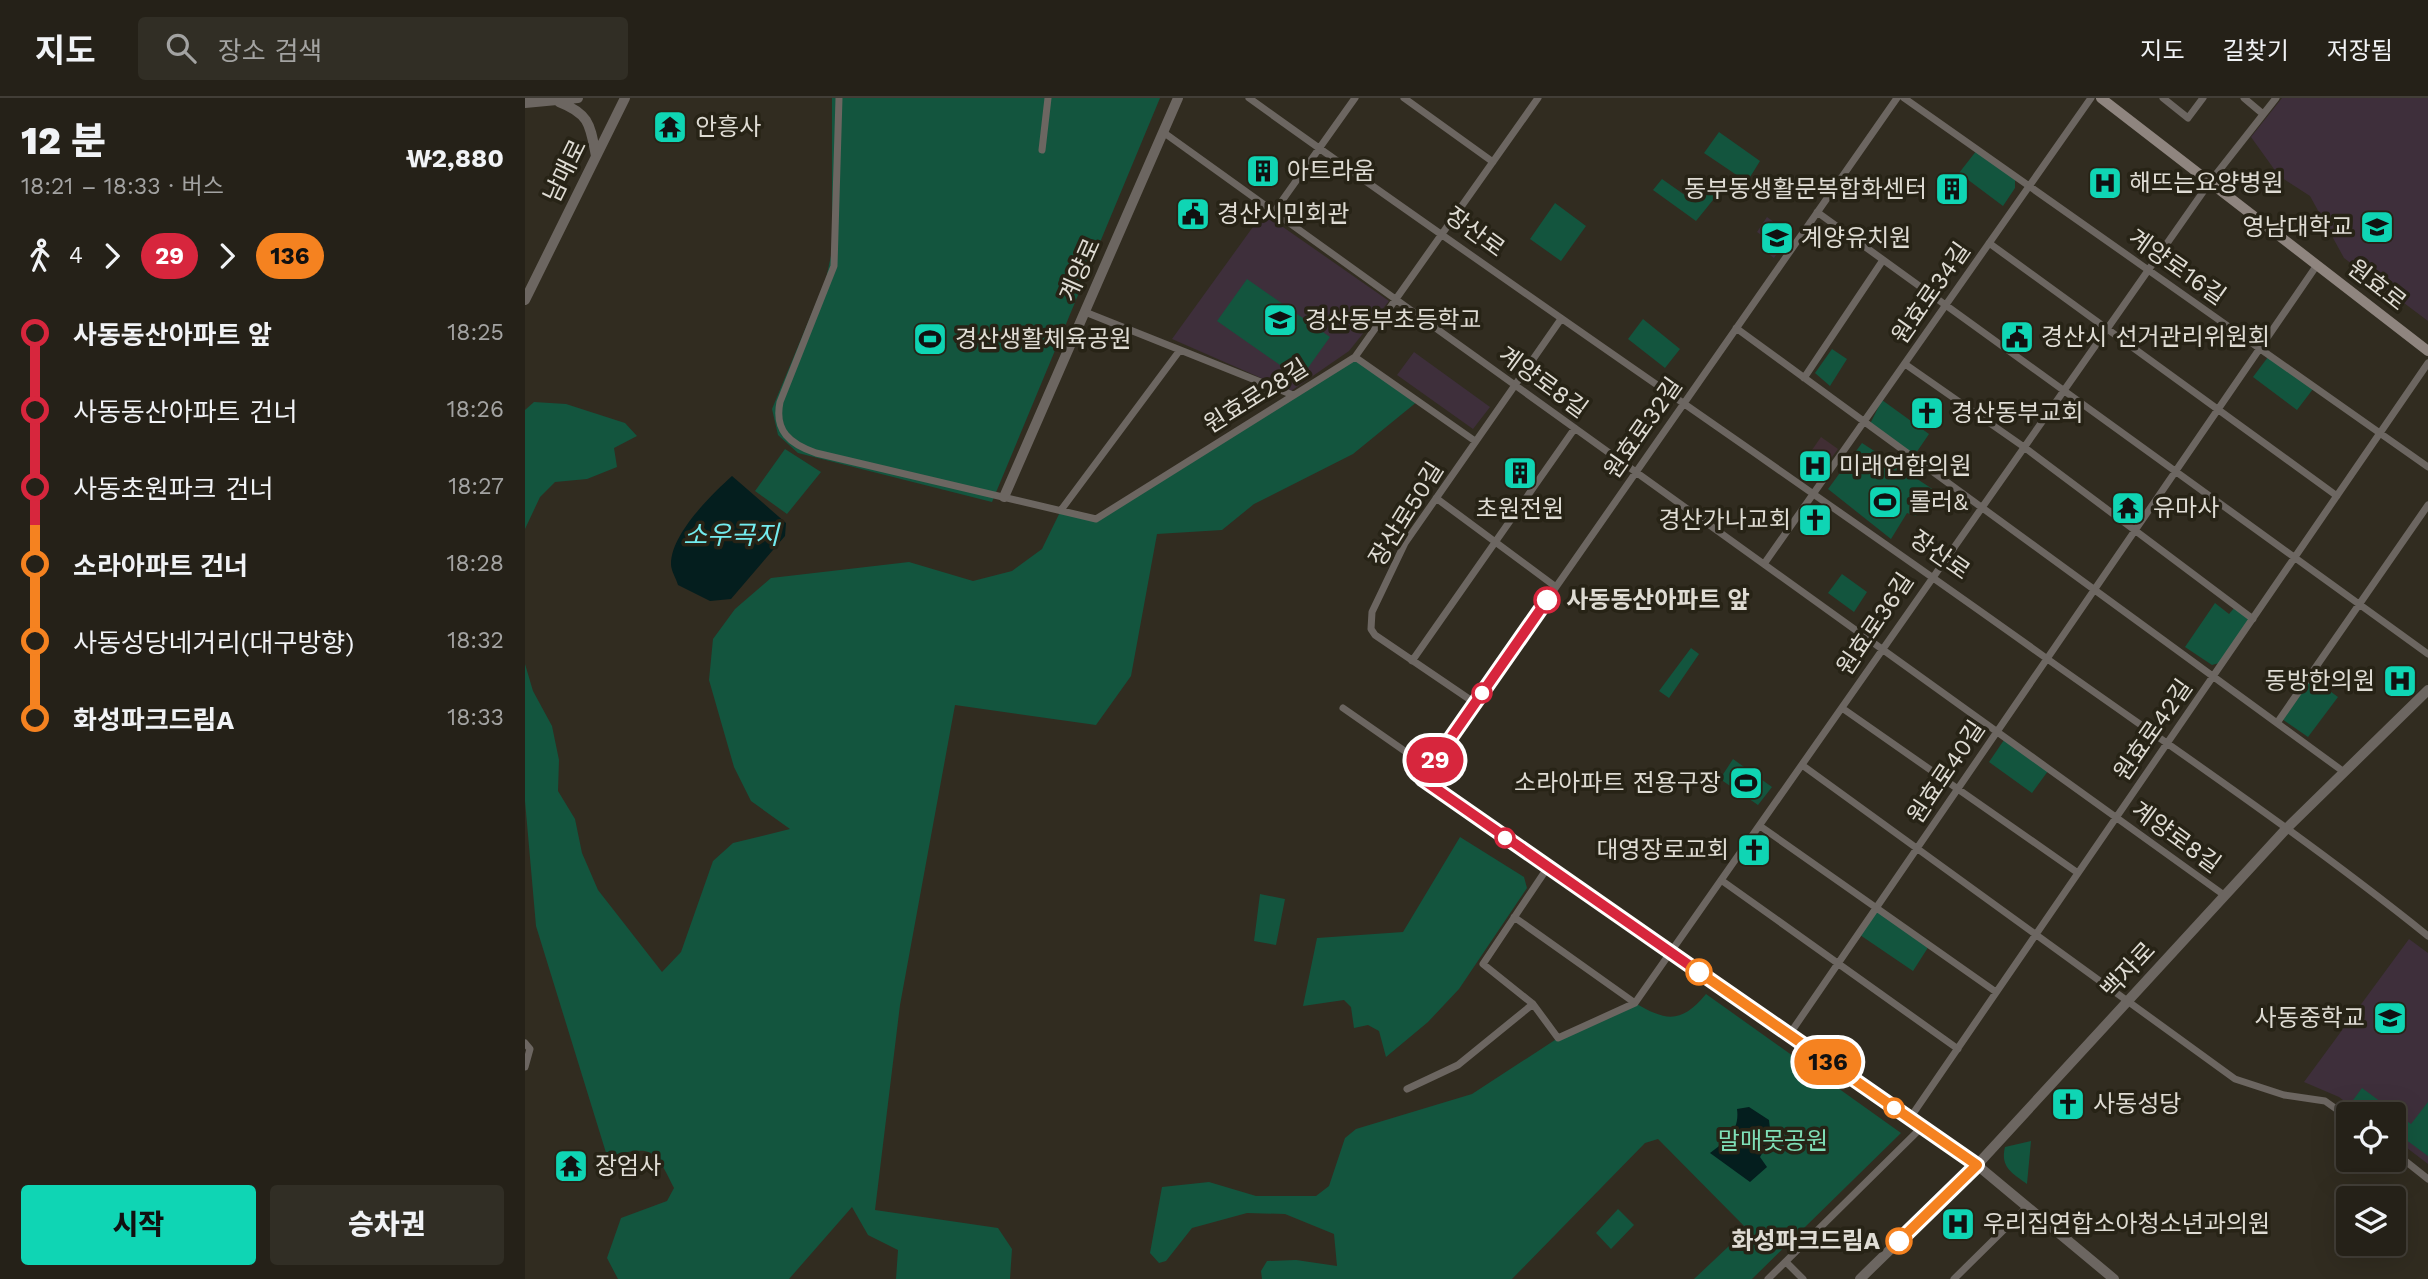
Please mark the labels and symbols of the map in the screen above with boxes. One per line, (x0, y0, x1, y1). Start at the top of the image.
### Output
temple icon: 안흥사 (651, 108, 689, 146)
place label: 안흥사 (695, 113, 761, 141)
street label: 남매로 (538, 135, 592, 207)
building icon: 아트라움 (1244, 152, 1282, 190)
place label: 아트라움 (1287, 157, 1375, 185)
hospital icon: 해뜨는요양병원 (2086, 164, 2124, 202)
place label: 해뜨는요양병원 (2129, 169, 2284, 197)
building icon: 동부동생활문복합화센터 (1933, 170, 1971, 208)
place label: 동부동생활문복합화센터 (1684, 175, 1927, 203)
public building icon: 경산시민회관 (1174, 195, 1212, 233)
place label: 경산시민회관 (1217, 200, 1349, 228)
street label: 장산로 (1440, 201, 1510, 263)
school or university icon: 영남대학교 (2358, 208, 2396, 246)
place label: 영남대학교 (2243, 213, 2353, 241)
school or university icon: 계양유치원 (1758, 219, 1796, 257)
street label: 계양로16길 (2123, 223, 2231, 311)
place label: 계양유치원 (1801, 224, 1911, 252)
street label: 계양로 (1054, 234, 1106, 306)
street label: 원효로34길 (1886, 237, 1976, 349)
street label: 원효로 (2342, 254, 2412, 316)
school or university icon: 경산동부초등학교 (1261, 301, 1299, 339)
place label: 경산동부초등학교 (1305, 306, 1482, 334)
public building icon: 경산시 선거관리위원회 (1998, 318, 2036, 356)
sports icon: 경산생활체육공원 (911, 320, 949, 358)
place label: 경산시 선거관리위원회 (2041, 323, 2270, 351)
place label: 경산생활체육공원 (955, 325, 1132, 353)
street label: 계양로8길 (1493, 340, 1593, 424)
street label: 원효로28길 (1199, 353, 1313, 439)
street label: 원효로32길 (1598, 372, 1688, 484)
church icon: 경산동부교회 (1908, 394, 1946, 432)
place label: 경산동부교회 (1951, 399, 2083, 427)
hospital icon: 미래연합의원 (1796, 447, 1834, 485)
place label: 미래연합의원 (1839, 452, 1971, 480)
building icon: 초원전원 (1501, 454, 1539, 492)
street label: 장산로50길 (1363, 457, 1449, 571)
sports icon: 롤러& (1866, 483, 1904, 521)
place label: 롤러& (1909, 488, 1969, 516)
temple icon: 유마사 (2109, 489, 2147, 527)
place label: 유마사 (2153, 494, 2219, 522)
place label: 초원전원 (1476, 495, 1564, 523)
church icon: 경산가나교회 (1796, 501, 1834, 539)
place label: 경산가나교회 (1659, 506, 1791, 534)
water label: 소우곡지 (683, 520, 781, 550)
street label: 장산로 (1905, 525, 1975, 585)
street label: 원효로36길 (1831, 568, 1919, 680)
place label: 사동동산아파트 앞 (1566, 586, 1750, 614)
marker: 사동동산아파트 앞 (1534, 587, 1560, 613)
hospital icon: 동방한의원 (2381, 662, 2419, 700)
place label: 동방한의원 (2265, 667, 2375, 695)
street label: 원효로42길 (2108, 674, 2198, 786)
unlabelled marker (1472, 683, 1492, 703)
street label: 원효로40길 (1901, 715, 1991, 829)
line badge: 29 (1403, 737, 1467, 783)
sports icon: 소라아파트 전용구장 (1727, 764, 1765, 802)
place label: 소라아파트 전용구장 (1514, 769, 1721, 797)
street label: 계양로8길 (2126, 795, 2226, 879)
unlabelled marker (1495, 828, 1515, 848)
church icon: 대영장로교회 (1735, 831, 1773, 869)
place label: 대영장로교회 (1597, 836, 1729, 864)
street label: 백자로 (2095, 936, 2161, 1004)
unlabelled marker (1686, 959, 1712, 985)
school or university icon: 사동중학교 (2371, 999, 2409, 1037)
place label: 사동중학교 (2255, 1004, 2365, 1032)
line badge: 136 (1788, 1039, 1868, 1085)
church icon: 사동성당 (2049, 1085, 2087, 1123)
place label: 사동성당 (2093, 1090, 2181, 1118)
unlabelled marker (1884, 1098, 1904, 1118)
park label: 말매못공원 (1718, 1127, 1828, 1155)
temple icon: 장엄사 (552, 1147, 590, 1185)
place label: 장엄사 (595, 1152, 661, 1180)
hospital icon: 우리집연합소아청소년과의원 (1939, 1205, 1977, 1243)
place label: 우리집연합소아청소년과의원 (1983, 1210, 2270, 1238)
place label: 화성파크드림A (1731, 1227, 1881, 1255)
marker: 화성파크드림A (1886, 1228, 1912, 1254)

